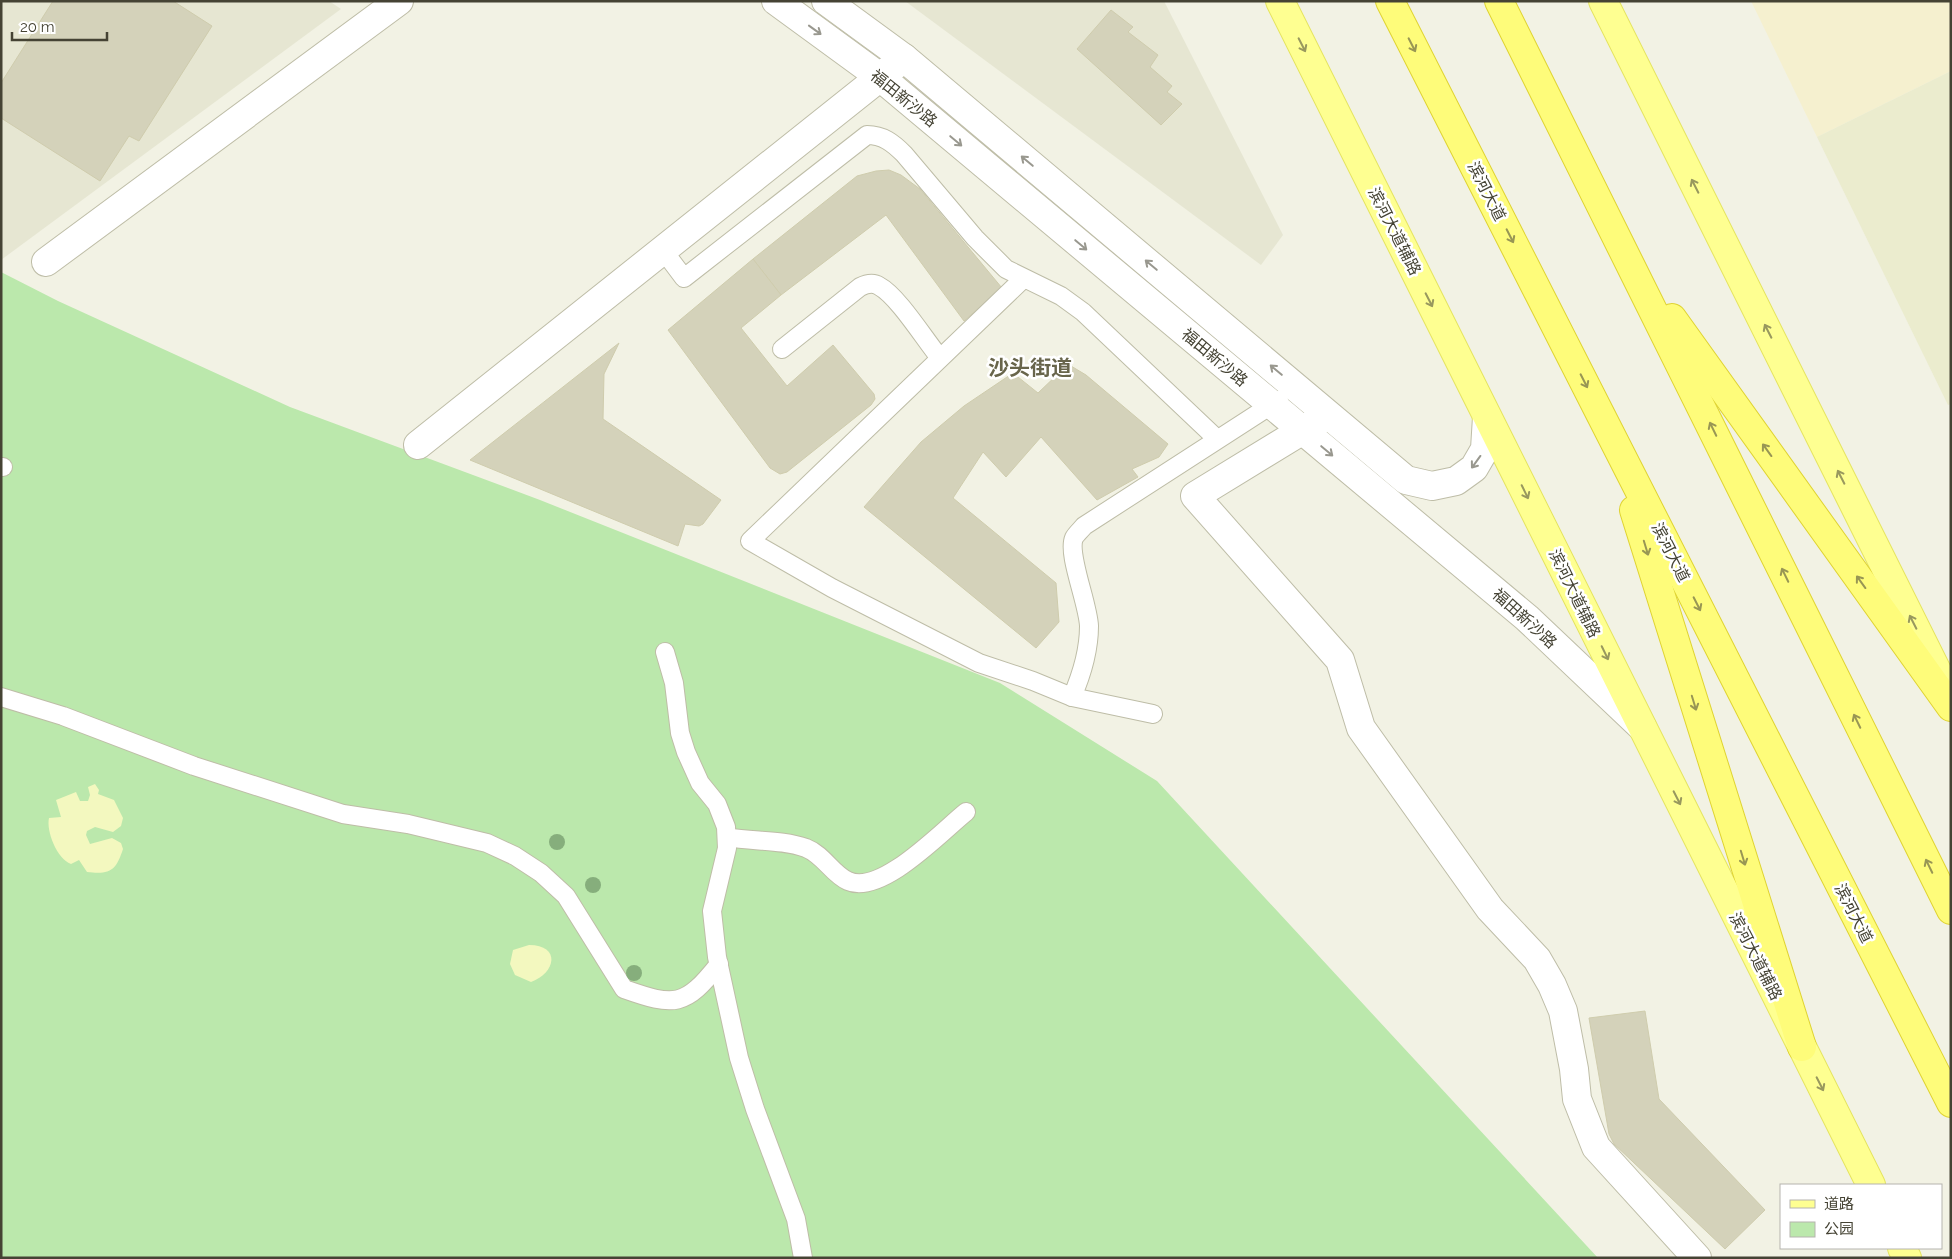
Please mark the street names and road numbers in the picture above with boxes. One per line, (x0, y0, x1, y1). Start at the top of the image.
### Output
street label: 福田新沙路 (867, 66, 941, 131)
street label: 滨河大道 (1464, 158, 1510, 224)
street label: 滨河大道辅路 (1364, 184, 1425, 278)
street label: 福田新沙路 (1178, 324, 1251, 390)
street label: 滨河大道 (1648, 519, 1694, 585)
street label: 滨河大道辅路 (1545, 546, 1604, 641)
street label: 福田新沙路 (1489, 585, 1561, 652)
street label: 滨河大道 (1831, 880, 1877, 946)
street label: 滨河大道辅路 (1725, 909, 1786, 1003)

